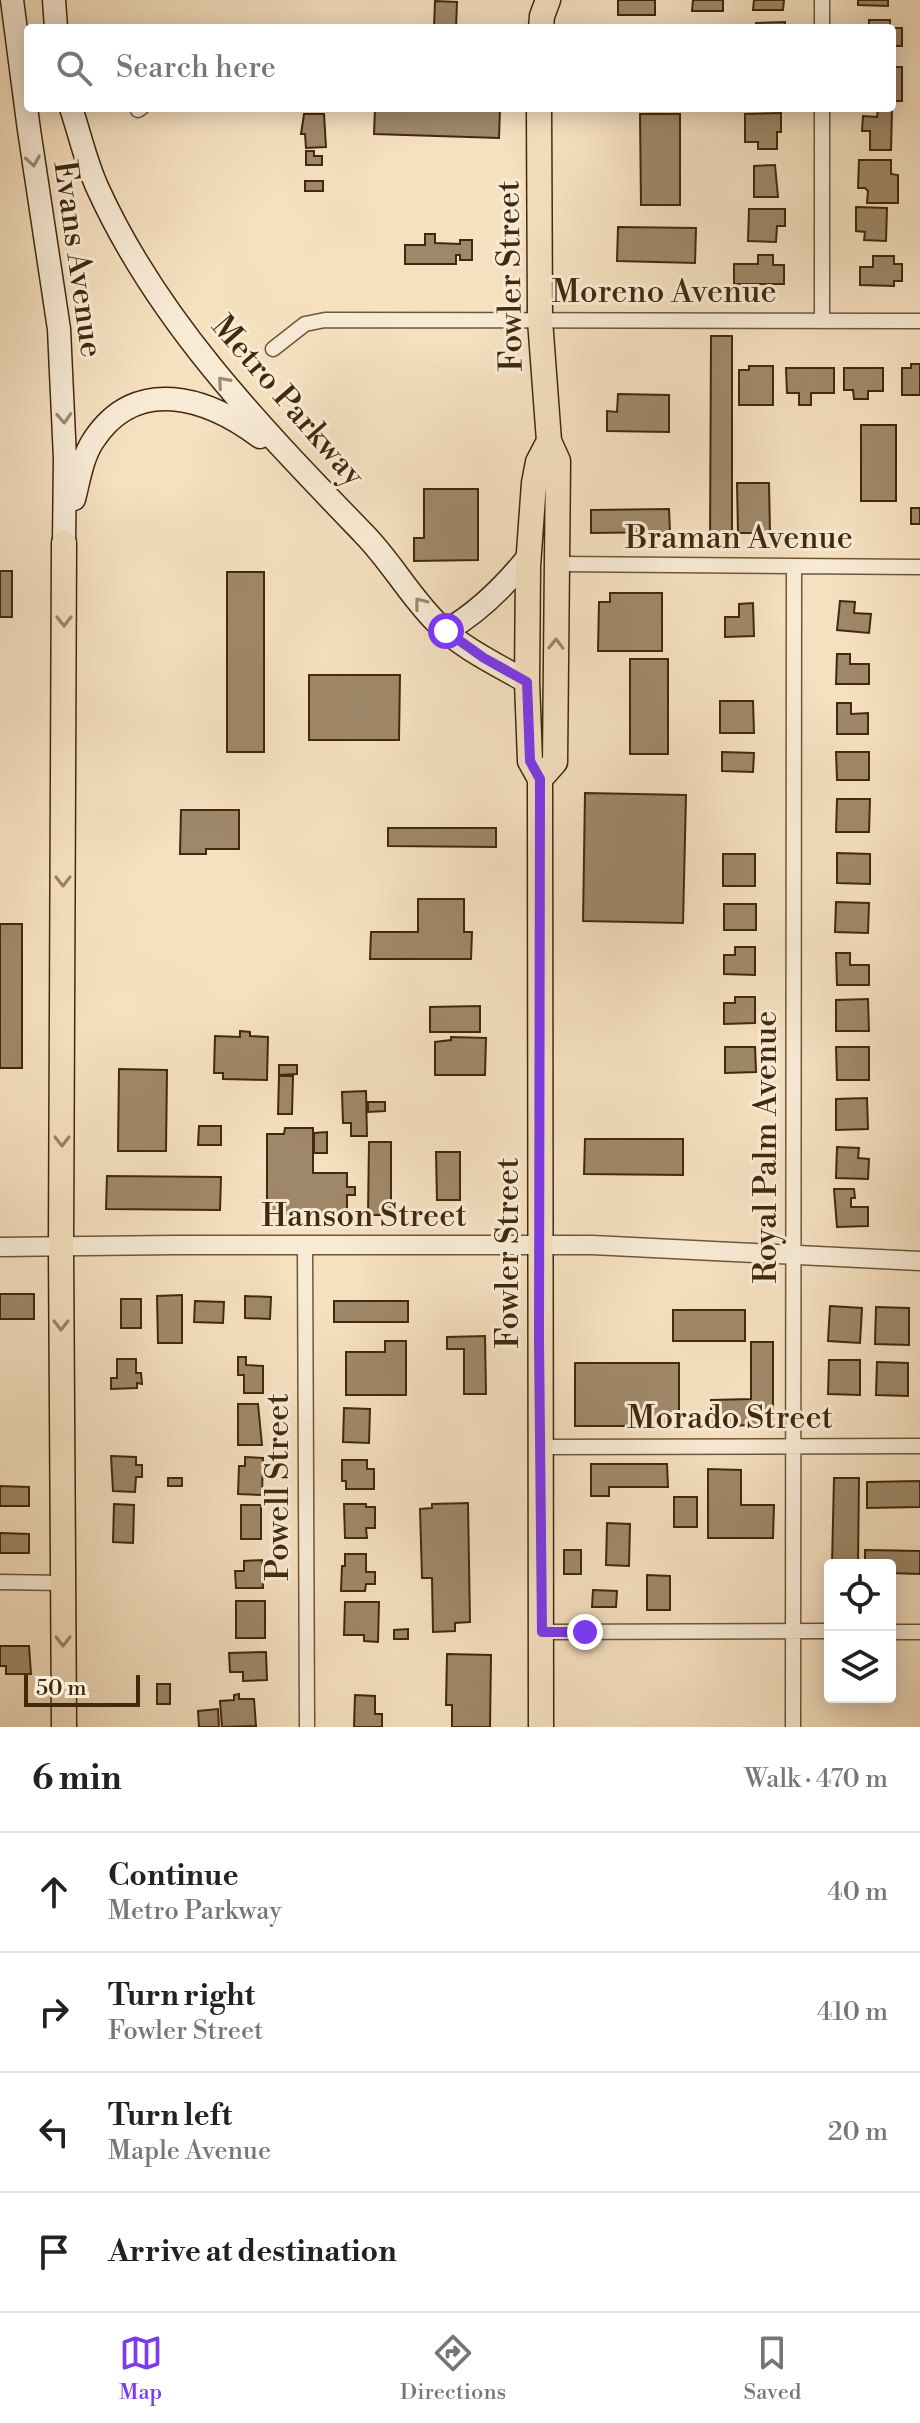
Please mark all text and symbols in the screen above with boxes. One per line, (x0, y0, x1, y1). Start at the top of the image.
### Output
search box (24, 24, 896, 112)
icon: search (52, 46, 96, 90)
text: Search here (116, 49, 276, 87)
one-way arrow (24, 154, 41, 167)
street label: Evans Avenue (44, 158, 112, 360)
street label: Fowler Street (488, 180, 532, 372)
street label: Moreno Avenue (551, 272, 777, 312)
street label: Metro Parkway (203, 307, 374, 495)
one-way arrow (219, 377, 233, 391)
one-way arrow (55, 413, 72, 425)
street label: Braman Avenue (624, 518, 853, 558)
one-way arrow (415, 597, 429, 612)
route start (428, 613, 464, 649)
one-way arrow (55, 615, 73, 628)
one-way arrow (547, 637, 565, 650)
one-way arrow (54, 875, 72, 888)
street label: Royal Palm Avenue (746, 1011, 786, 1283)
one-way arrow (53, 1135, 71, 1148)
street label: Fowler Street (488, 1157, 528, 1349)
street label: Hanson Street (261, 1196, 467, 1236)
one-way arrow (53, 1319, 70, 1332)
street label: Powell Street (258, 1393, 298, 1581)
street label: Morado Street (627, 1398, 833, 1438)
map controls (824, 1559, 896, 1703)
button: locate (824, 1559, 896, 1631)
route end (567, 1614, 603, 1650)
button: layers (824, 1631, 896, 1703)
one-way arrow (54, 1635, 72, 1648)
scale bar (24, 1671, 140, 1707)
text: 50 m (36, 1675, 87, 1702)
text: 6 min (32, 1758, 122, 1800)
text: Walk · 470 m (744, 1763, 888, 1795)
text: Continue (108, 1857, 239, 1895)
icon: ahead (32, 1870, 76, 1914)
text: 40 m (827, 1876, 888, 1908)
text: Metro Parkway (108, 1895, 282, 1927)
text: Turn right (108, 1977, 255, 2015)
icon: right (32, 1990, 76, 2034)
text: 410 m (817, 1996, 888, 2028)
text: Fowler Street (108, 2015, 263, 2047)
text: Turn left (108, 2097, 232, 2135)
icon: left (32, 2110, 76, 2154)
text: 20 m (828, 2116, 888, 2148)
text: Maple Avenue (108, 2135, 271, 2167)
icon: arrive (32, 2230, 76, 2274)
text: Arrive at destination (108, 2233, 397, 2271)
tab: Map (119, 2331, 163, 2406)
tab: Directions (400, 2331, 506, 2406)
tab: Saved (744, 2331, 801, 2406)

